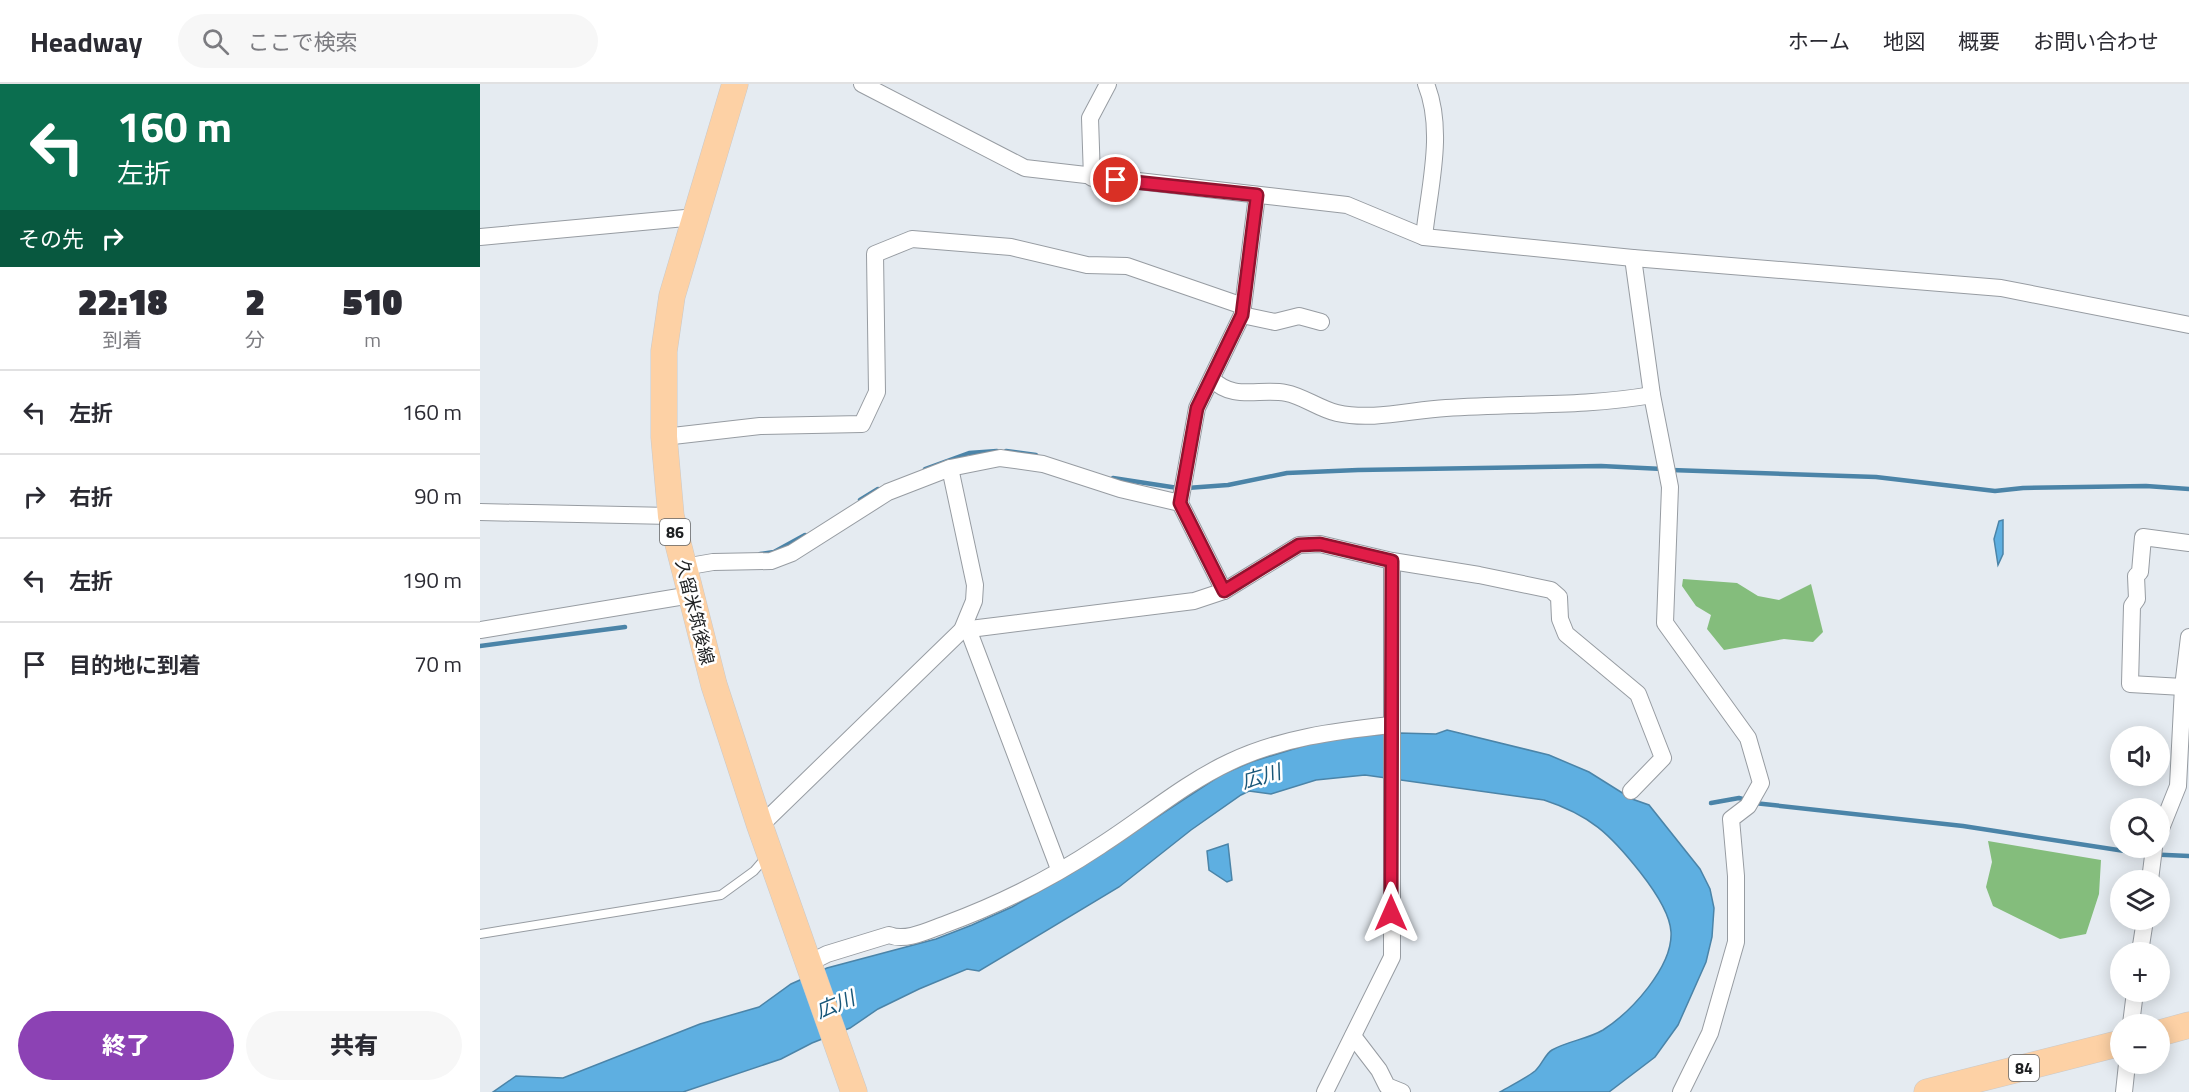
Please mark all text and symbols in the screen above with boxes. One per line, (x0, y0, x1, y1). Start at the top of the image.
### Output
search box (178, 14, 598, 68)
text: Headway (30, 20, 142, 63)
icon: search (199, 25, 232, 58)
text: ここで検索 (247, 25, 358, 59)
text: ホーム (1788, 25, 1850, 57)
text: 地図 (1883, 25, 1925, 57)
text: 概要 (1958, 25, 2000, 57)
text: お問い合わせ (2033, 25, 2159, 57)
text: 160 m (117, 94, 232, 158)
icon: left (18, 108, 96, 186)
text: 左折 (117, 152, 171, 193)
pin (1090, 154, 1141, 205)
icon: arrive (1099, 163, 1132, 196)
text: その先 (18, 222, 84, 256)
icon: right (96, 222, 129, 255)
text: 22:18 (78, 274, 167, 329)
text: 2 (245, 274, 265, 329)
text: 510 (343, 274, 402, 329)
text: 到着 (103, 324, 143, 355)
text: 分 (245, 324, 265, 355)
text: m (364, 324, 381, 355)
text: 160 m (402, 395, 462, 429)
icon: left (18, 396, 51, 429)
text: 左折 (69, 396, 113, 430)
text: 90 m (414, 479, 462, 513)
icon: right (18, 480, 51, 513)
text: 右折 (69, 480, 113, 514)
road number: 86 (660, 519, 690, 545)
street label: 久留米筑後線 (669, 556, 721, 668)
text: 190 m (402, 563, 462, 597)
icon: left (18, 564, 51, 597)
text: 左折 (69, 564, 113, 598)
text: 70 m (414, 647, 462, 681)
icon: arrive (18, 648, 51, 681)
text: 目的地に到着 (69, 648, 201, 682)
map controls (2110, 726, 2170, 1074)
button: sound (2110, 726, 2170, 786)
water label: 広川 (1238, 755, 1286, 796)
button: search (2110, 798, 2170, 858)
button: layers (2110, 870, 2170, 930)
position arrow (1359, 881, 1423, 945)
button: + (2110, 942, 2170, 1002)
water label: 広川 (811, 981, 861, 1026)
button: 終了 (18, 1011, 234, 1080)
button: 共有 (246, 1011, 462, 1080)
button: − (2110, 1014, 2170, 1074)
road number: 84 (2009, 1055, 2039, 1081)

